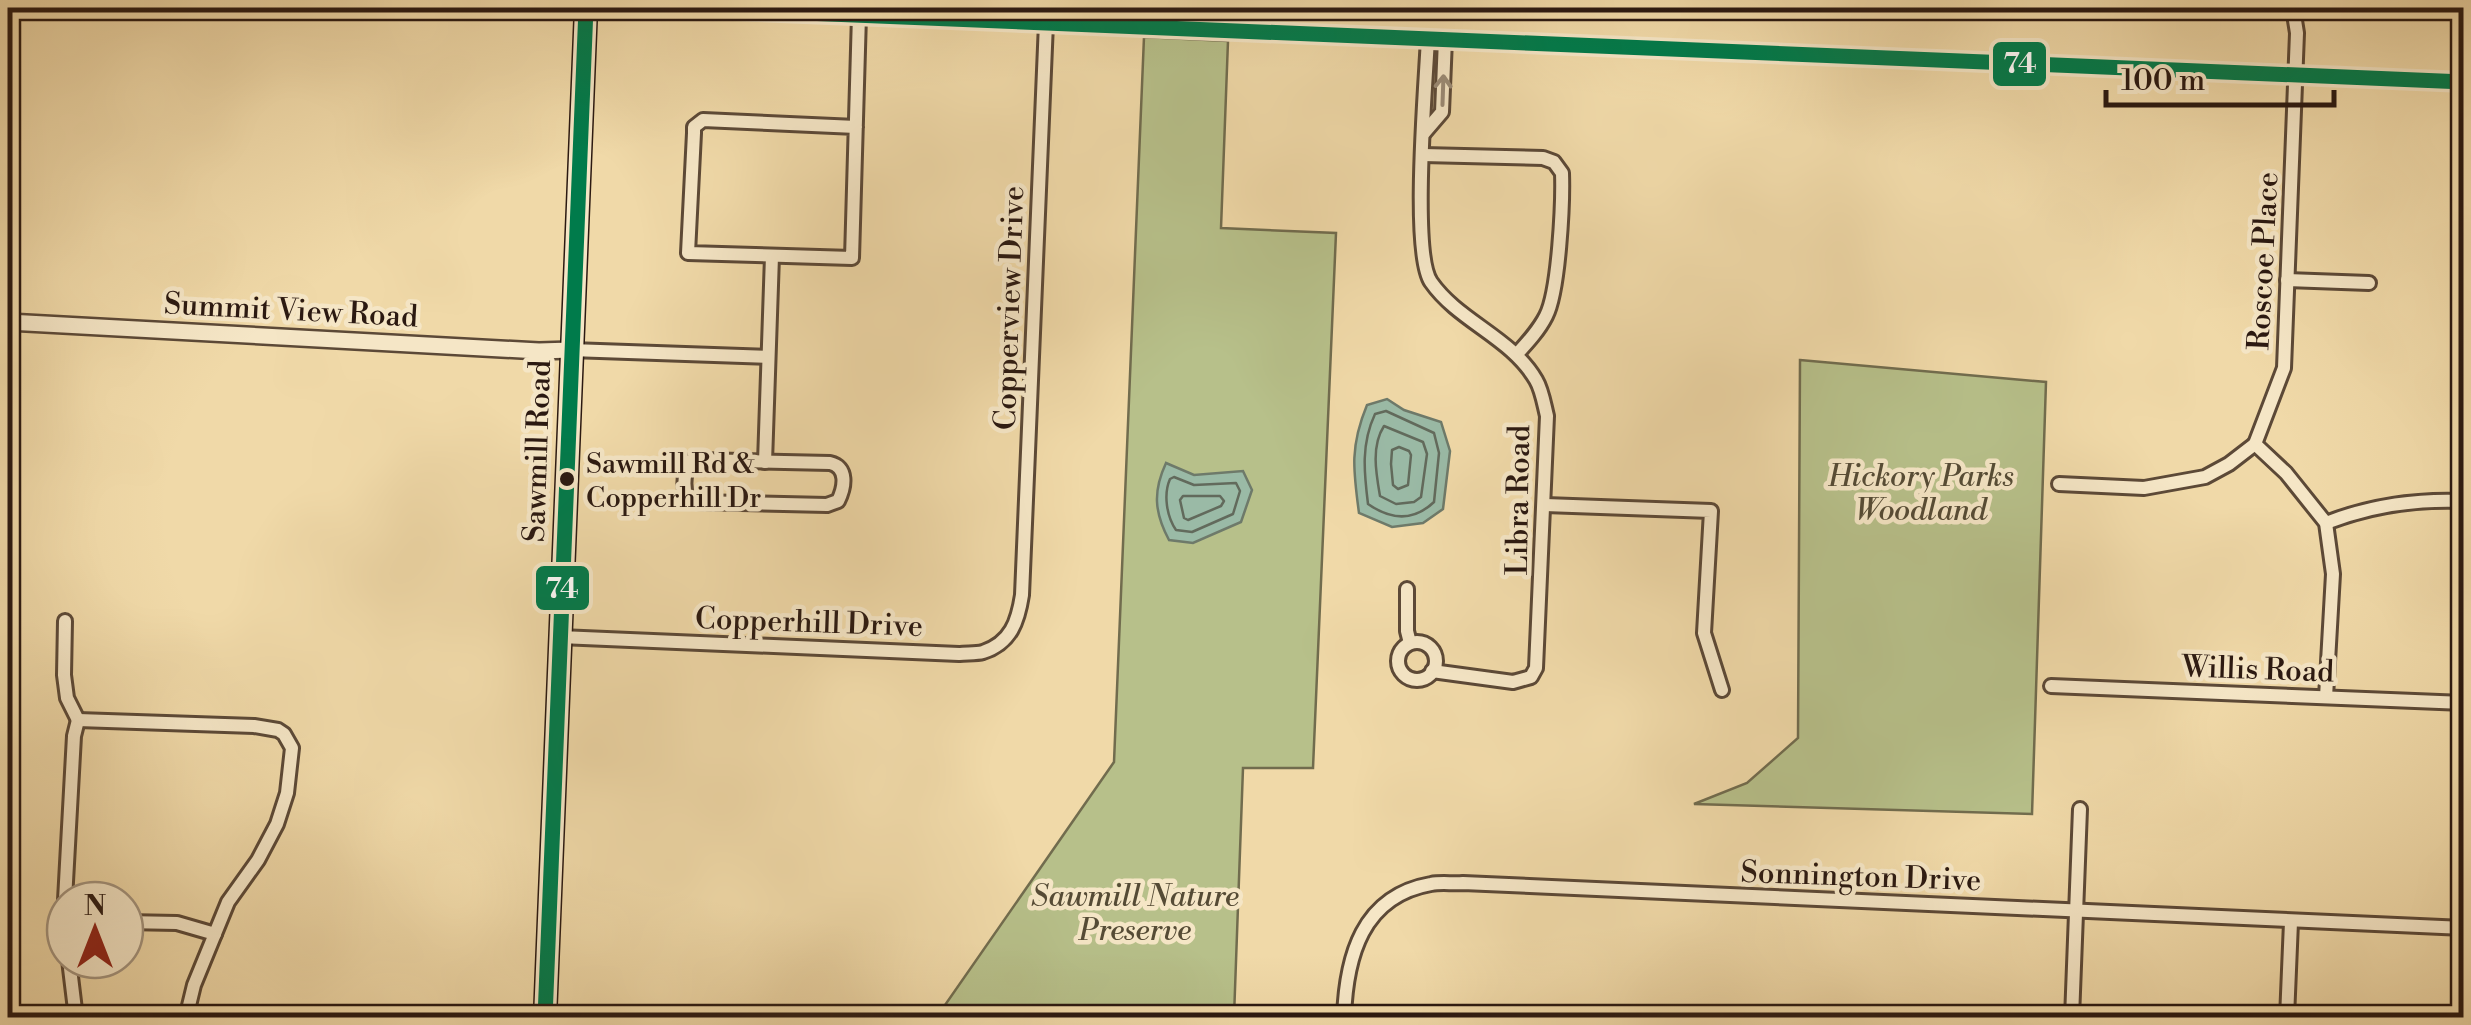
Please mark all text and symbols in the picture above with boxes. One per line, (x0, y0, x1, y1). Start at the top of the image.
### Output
line badge: 74 (1991, 40, 2048, 88)
scale bar (2106, 45, 2334, 107)
text: 74 (2003, 47, 2037, 82)
text: 100 m (2121, 62, 2205, 100)
one-way arrow (1434, 74, 1453, 106)
street label: Roscoe Place (2240, 171, 2288, 351)
street label: Copperview Drive (987, 185, 1033, 431)
street label: Summit View Road (163, 285, 419, 337)
street label: Sawmill Road (516, 359, 560, 543)
street label: Libra Road (1499, 424, 1539, 576)
place label: Sawmill Rd & Copperhill Dr (586, 447, 761, 516)
park label: Hickory Parks Woodland (1827, 458, 2014, 530)
marker: Sawmill Rd & Copperhill Dr (557, 469, 577, 489)
line badge: 74 (534, 564, 591, 612)
text: 74 (545, 572, 579, 607)
street label: Copperhill Drive (694, 600, 924, 646)
street label: Willis Road (2180, 648, 2335, 692)
street label: Sonnington Drive (1740, 854, 1982, 900)
park label: Sawmill Nature Preserve (1031, 878, 1239, 950)
north arrow (45, 880, 145, 980)
text: N (84, 889, 106, 924)

